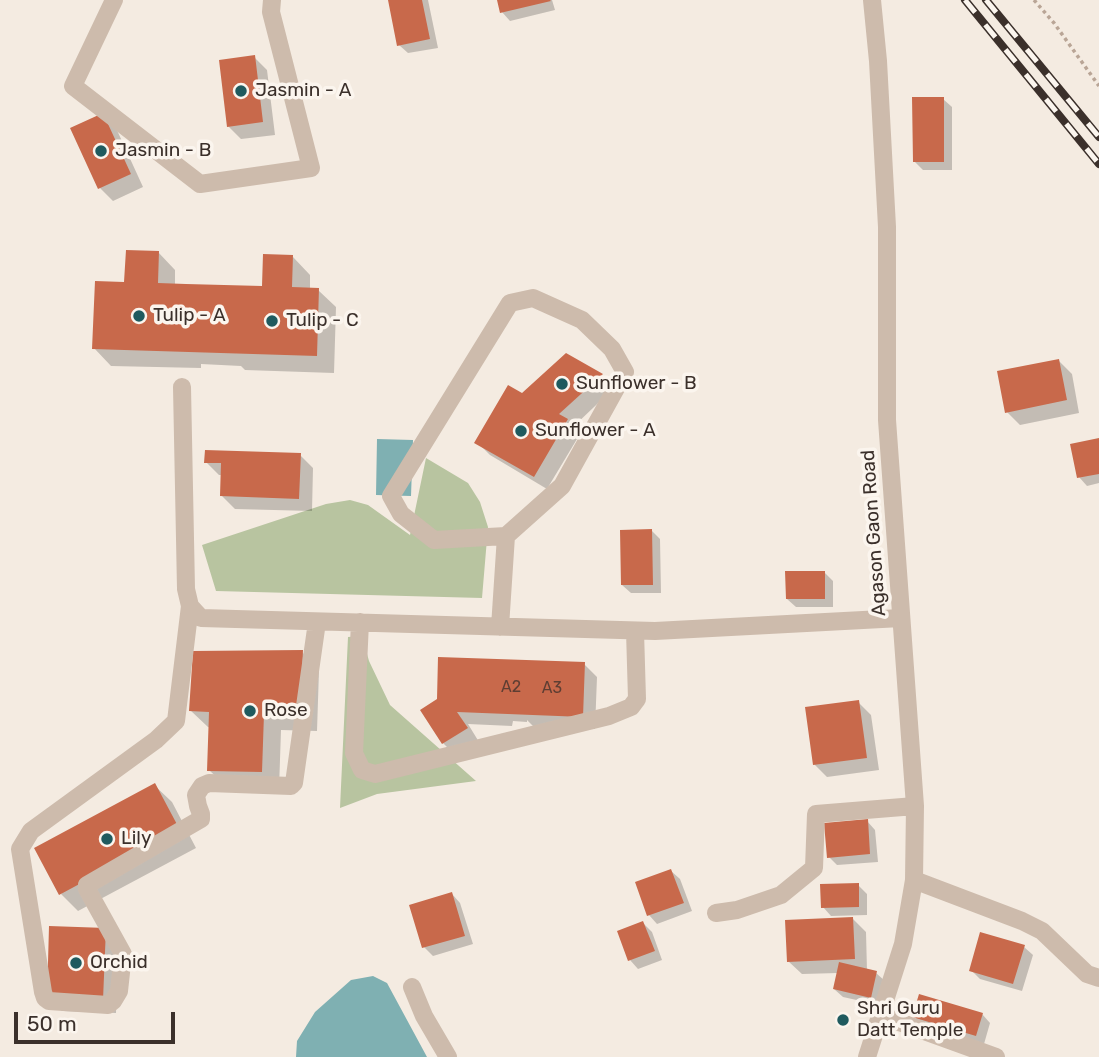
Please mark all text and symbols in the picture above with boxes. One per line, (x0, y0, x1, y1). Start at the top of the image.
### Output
place label: Jasmin - A (255, 80, 351, 102)
marker: Jasmin - A (233, 83, 249, 99)
place label: Jasmin - B (115, 140, 211, 162)
marker: Jasmin - B (93, 143, 109, 159)
place label: Tulip - A (153, 305, 226, 327)
marker: Tulip - A (131, 308, 147, 324)
place label: Tulip - C (286, 310, 359, 332)
marker: Tulip - C (264, 313, 280, 329)
place label: Sunflower - B (576, 373, 697, 395)
marker: Sunflower - B (554, 376, 570, 392)
place label: Sunflower - A (535, 420, 656, 442)
marker: Sunflower - A (513, 423, 529, 439)
street label: Agason Gaon Road (857, 449, 891, 617)
house number: A2 (501, 677, 521, 697)
house number: A3 (542, 678, 562, 698)
place label: Rose (264, 700, 308, 722)
marker: Rose (242, 703, 258, 719)
place label: Lily (121, 828, 151, 850)
marker: Lily (99, 831, 115, 847)
place label: Orchid (90, 952, 148, 974)
marker: Orchid (68, 955, 84, 971)
scale bar (18, 998, 178, 1042)
place label: Shri Guru Datt Temple (857, 998, 963, 1042)
text: 50 m (27, 1011, 77, 1036)
marker: Shri Guru Datt Temple (835, 1012, 851, 1028)

